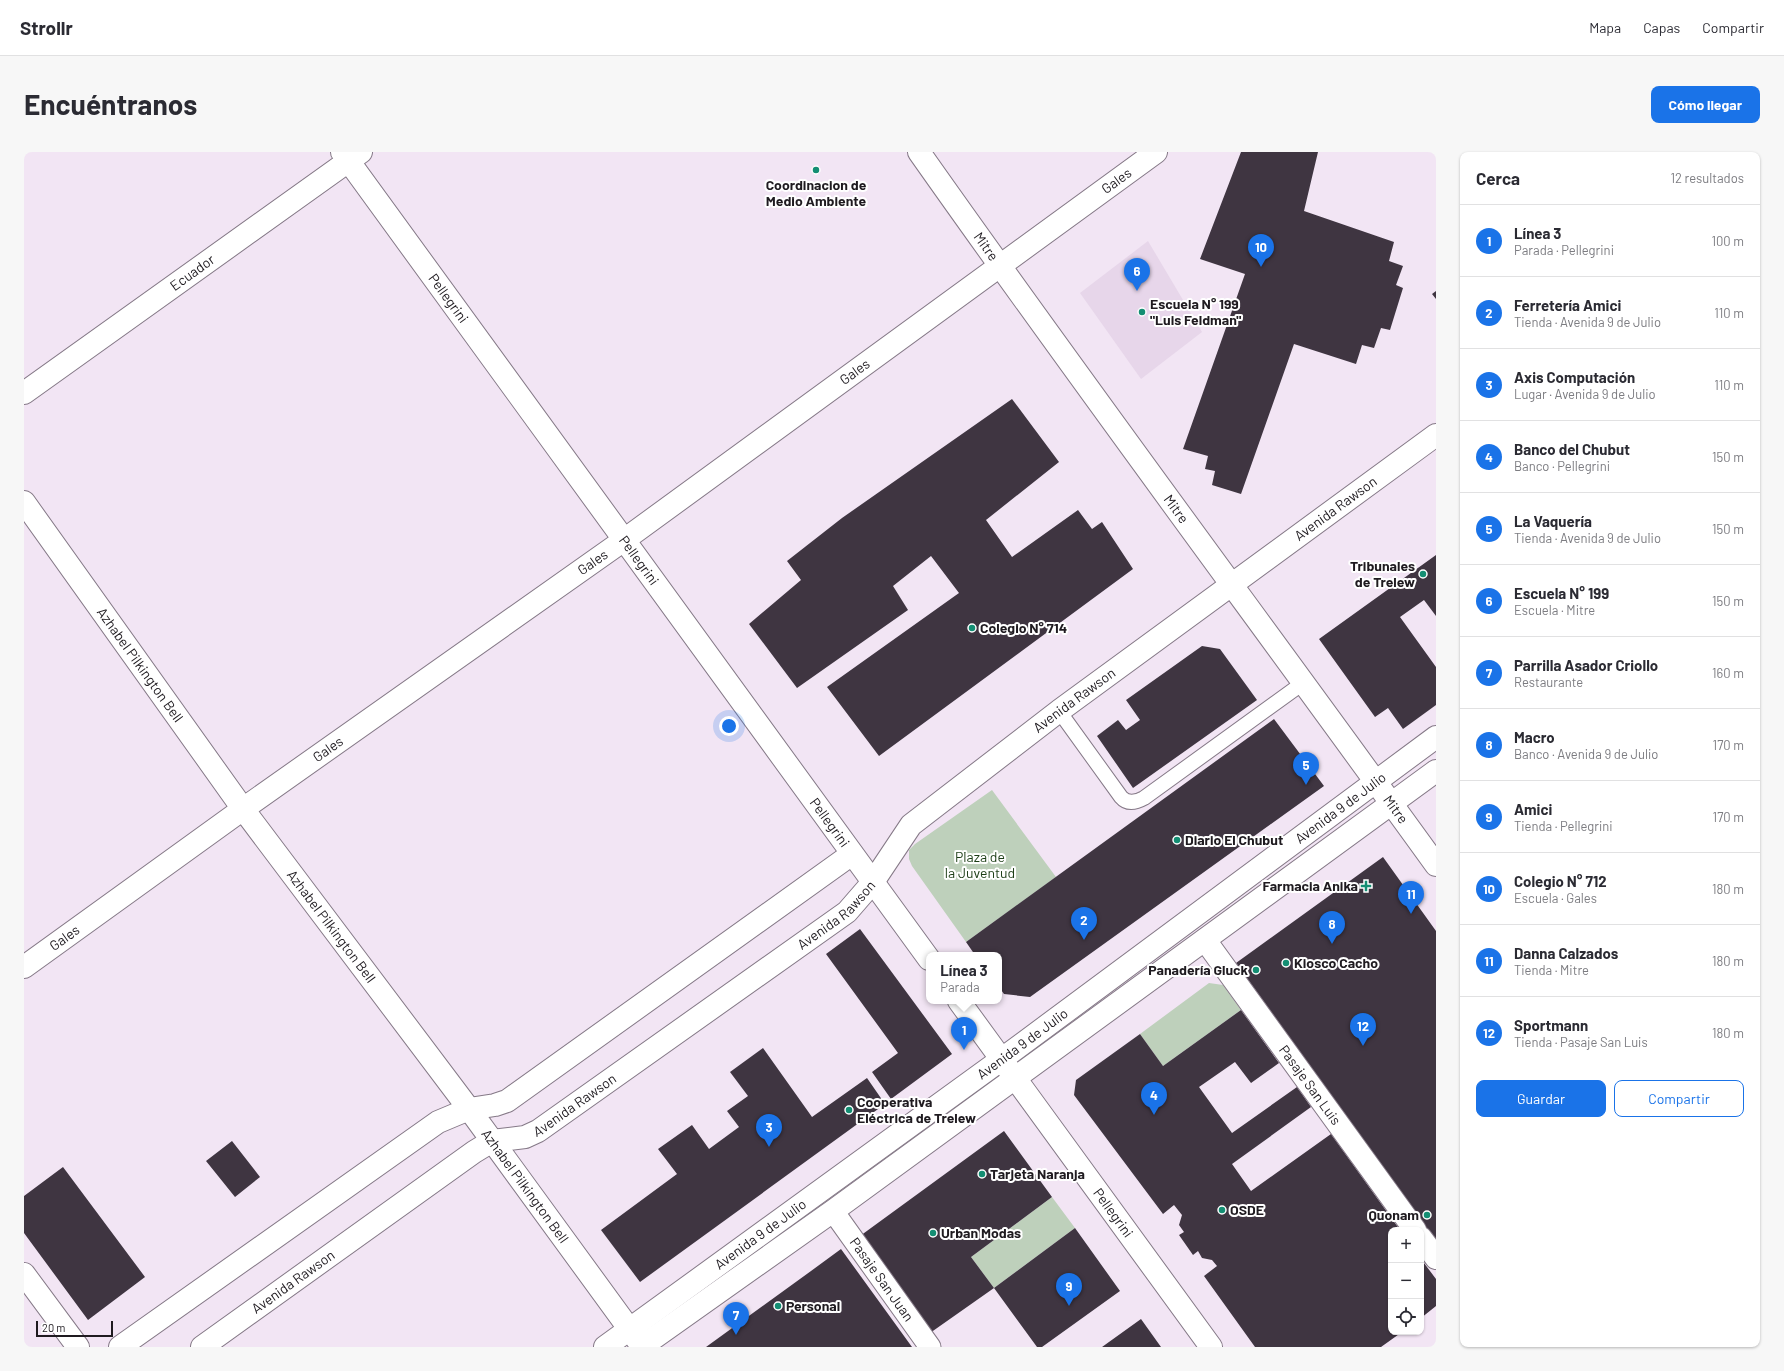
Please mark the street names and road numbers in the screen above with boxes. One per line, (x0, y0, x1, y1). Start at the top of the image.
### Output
street label: Gales (1098, 164, 1135, 197)
street label: Mitre (971, 229, 1003, 264)
street label: Ecuador (166, 250, 218, 294)
street label: Pellegrini (425, 270, 472, 326)
street label: Gales (836, 355, 873, 388)
street label: Avenida Rawson (1291, 472, 1380, 544)
street label: Mitre (1161, 491, 1193, 526)
street label: Pellegrini (616, 532, 663, 588)
street label: Gales (574, 545, 611, 578)
street label: Azhabel Pilkington Bell (94, 604, 187, 725)
street label: Avenida Rawson (1029, 664, 1118, 736)
street label: Gales (309, 732, 346, 765)
street label: Avenida 9 de Julio (1291, 768, 1389, 847)
street label: Mitre (1380, 791, 1412, 827)
street label: Pellegrini (806, 794, 854, 850)
street label: Azhabel Pilkington Bell (284, 866, 380, 986)
street label: Avenida Rawson (794, 877, 879, 953)
street label: Gales (46, 921, 83, 954)
street label: Avenida 9 de Julio (973, 1004, 1071, 1082)
street label: Pasaje San Luis (1276, 1041, 1345, 1128)
street label: Avenida Rawson (530, 1069, 619, 1140)
street label: Azhabel Pilkington Bell (478, 1125, 573, 1246)
street label: Pellegrini (1090, 1185, 1137, 1240)
street label: Avenida 9 de Julio (711, 1195, 809, 1273)
street label: Pasaje San Juan (847, 1234, 918, 1324)
street label: Avenida Rawson (248, 1246, 338, 1317)

